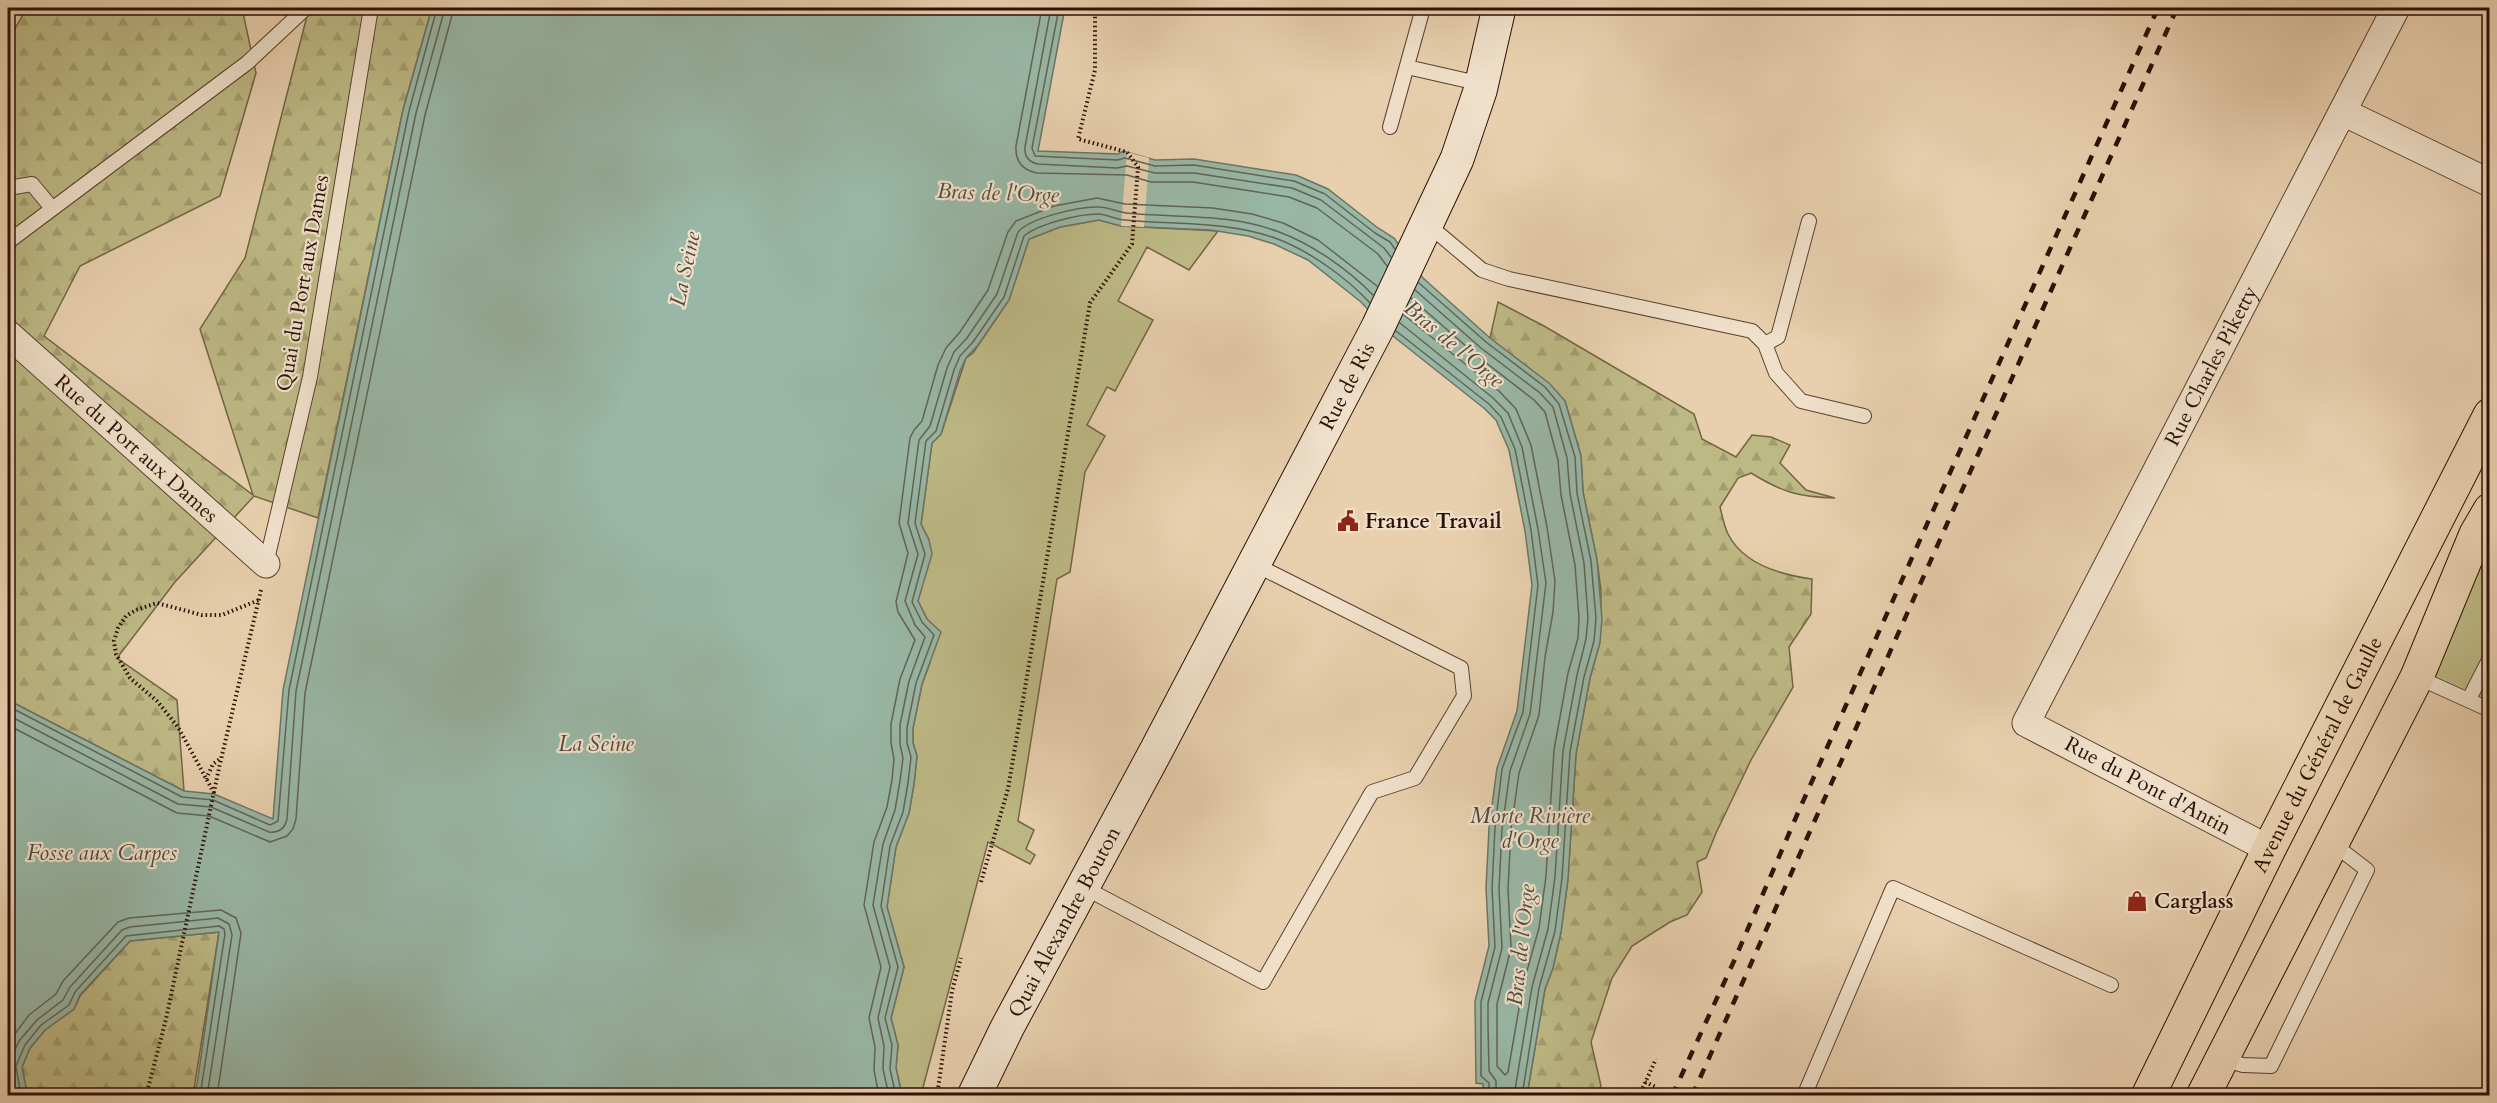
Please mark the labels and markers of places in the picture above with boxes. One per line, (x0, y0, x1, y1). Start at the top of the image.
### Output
place label: France Travail (1365, 507, 1502, 536)
public building icon: France Travail (1336, 509, 1360, 533)
place label: Carglass (2154, 887, 2234, 916)
shop icon: Carglass (2125, 889, 2149, 913)

